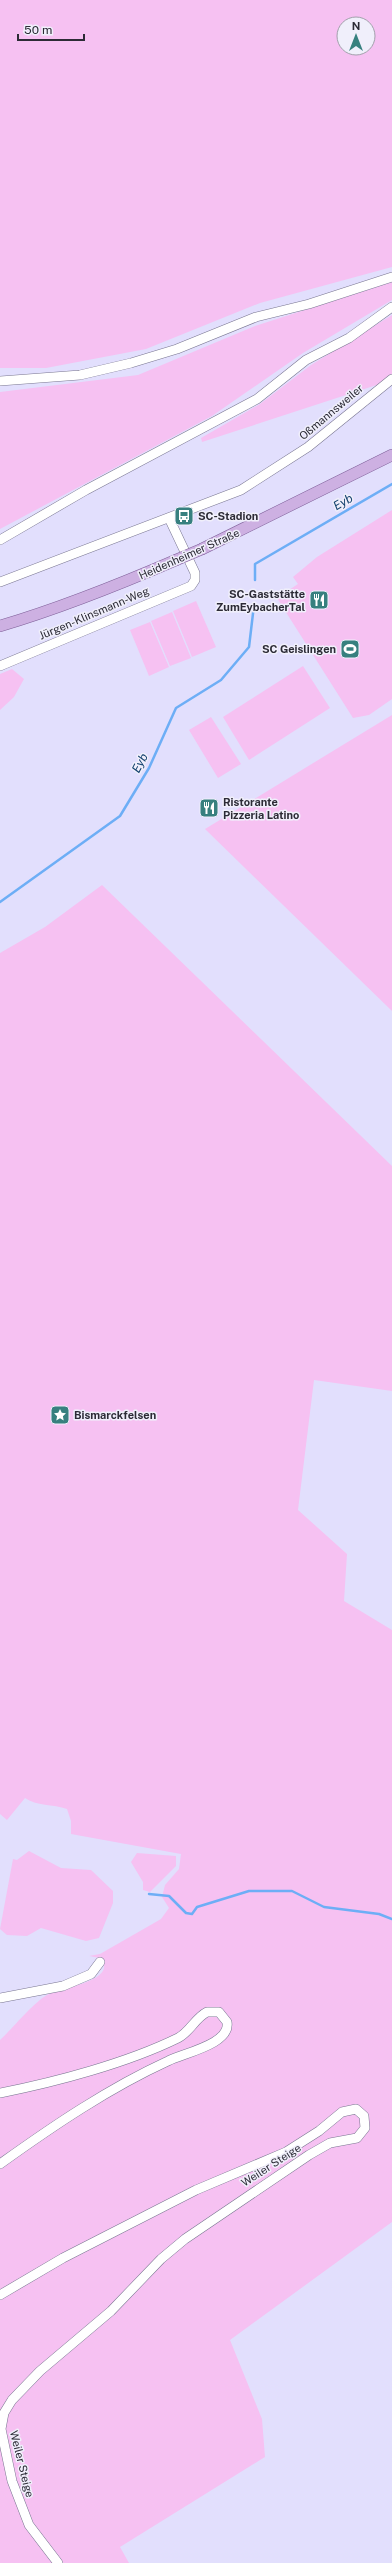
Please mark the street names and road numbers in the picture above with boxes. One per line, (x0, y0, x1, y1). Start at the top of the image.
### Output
street label: Oßmannsweiler (297, 382, 365, 442)
street label: Heidenheimer Straße (137, 526, 241, 582)
street label: Jürgen-Klinsmann-Weg (37, 584, 151, 642)
street label: Weiler Steige (239, 2141, 303, 2189)
street label: Weiler Steige (8, 2429, 36, 2499)

